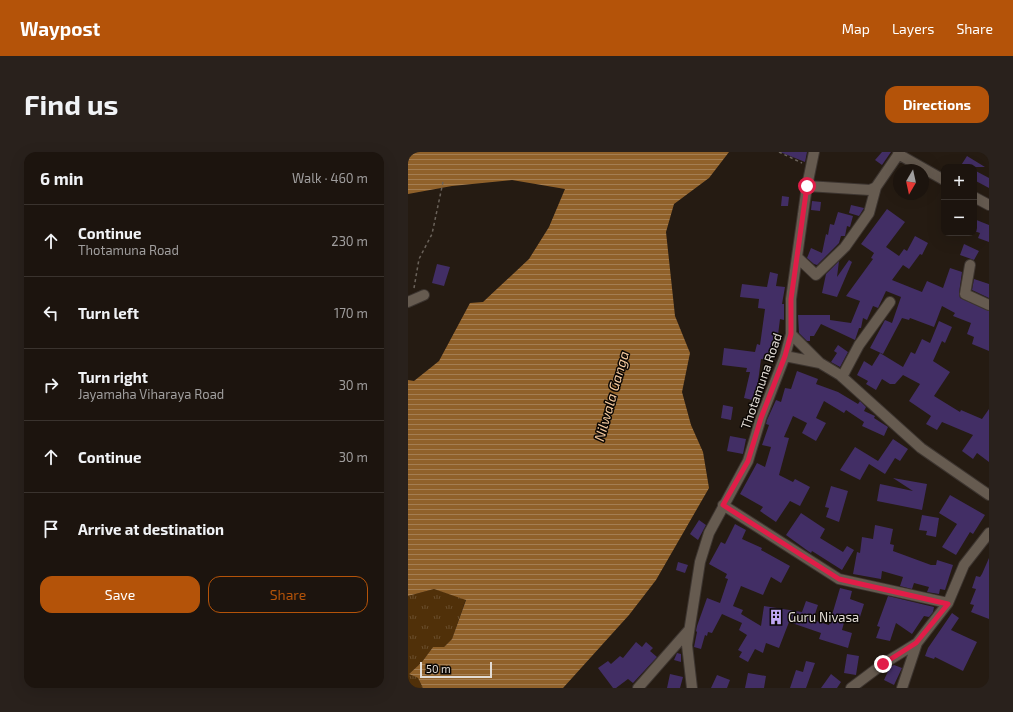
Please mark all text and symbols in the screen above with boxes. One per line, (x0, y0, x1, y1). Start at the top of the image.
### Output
text: Waypost (20, 17, 100, 40)
text: Map (842, 20, 870, 37)
text: Layers (892, 20, 934, 37)
text: Share (956, 20, 993, 37)
button: Directions (885, 86, 989, 123)
text: Find us (24, 87, 118, 121)
north arrow (893, 164, 929, 200)
map controls (941, 164, 977, 236)
button: + (941, 164, 977, 200)
text: 6 min (40, 168, 84, 188)
text: Walk · 460 m (292, 170, 368, 186)
route start (798, 177, 816, 195)
button: − (941, 200, 977, 236)
text: Continue (78, 224, 141, 242)
icon: ahead (40, 230, 62, 252)
text: 230 m (331, 233, 368, 249)
text: Thotamuna Road (78, 242, 179, 258)
icon: left (40, 302, 62, 324)
text: Turn left (78, 304, 139, 322)
text: 170 m (334, 305, 368, 321)
street label: Thotamuna Road (737, 331, 785, 431)
water label: Nilwala Ganga (590, 349, 632, 443)
text: Turn right (78, 368, 148, 386)
icon: right (40, 374, 62, 396)
text: 30 m (339, 377, 368, 393)
text: Jayamaha Viharaya Road (78, 386, 224, 402)
icon: ahead (40, 446, 62, 468)
text: Continue (78, 448, 141, 466)
text: 30 m (339, 449, 368, 465)
icon: arrive (40, 518, 62, 540)
text: Arrive at destination (78, 520, 224, 538)
button: Save (40, 576, 200, 613)
button: Share (208, 576, 368, 613)
building icon: Guru Nivasa (767, 608, 785, 626)
place label: Guru Nivasa (788, 609, 859, 625)
route end (874, 655, 892, 673)
scale bar (420, 660, 492, 679)
text: 50 m (426, 662, 451, 675)

